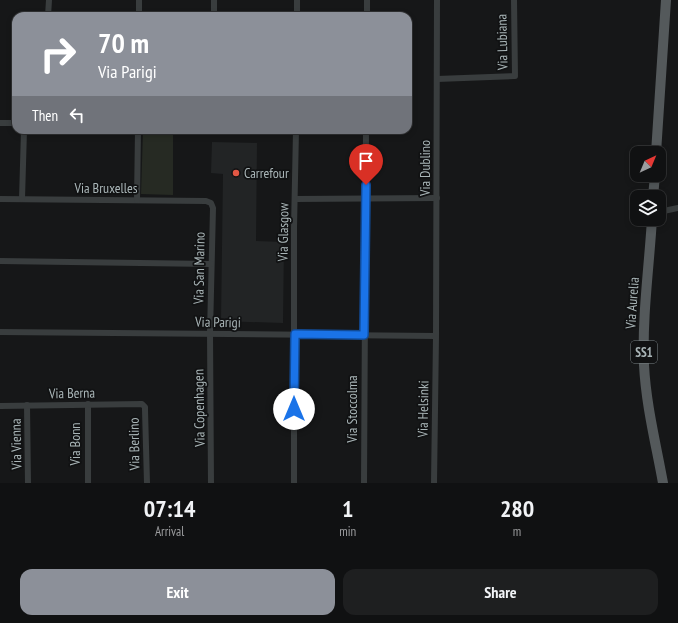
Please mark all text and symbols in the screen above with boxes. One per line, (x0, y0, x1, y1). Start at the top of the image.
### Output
street label: Via Lubiana (493, 14, 512, 71)
text: 70 m (98, 24, 149, 61)
icon: right (32, 28, 84, 80)
text: Via Parigi (98, 60, 157, 83)
icon: left (66, 104, 88, 126)
text: Then (32, 106, 58, 125)
street label: Via Dublino (416, 140, 434, 197)
pin (349, 144, 383, 185)
north arrow (630, 146, 666, 182)
map controls (630, 146, 666, 226)
icon: arrive (355, 150, 377, 172)
place label: Carrefour (244, 164, 289, 182)
marker: Carrefour (231, 168, 241, 178)
street label: Via Bruxelles (74, 179, 138, 197)
button: layers (630, 190, 666, 226)
street label: Via Glasgow (273, 202, 293, 263)
street label: Via San Marino (189, 232, 209, 305)
street label: Via Aurelia (621, 276, 643, 331)
street label: Via Parigi (194, 313, 241, 331)
road number: SS1 (631, 341, 657, 363)
street label: Via Copenhagen (189, 369, 209, 448)
street label: Via Stoccolma (343, 375, 361, 444)
street label: Via Helsinki (413, 380, 432, 439)
street label: Via Berna (48, 384, 95, 402)
position arrow (273, 388, 315, 430)
street label: Via Berlino (125, 417, 143, 472)
street label: Via Vienna (7, 418, 25, 471)
street label: Via Bonn (66, 422, 84, 467)
text: 07:14 (144, 493, 196, 524)
text: 1 (342, 493, 353, 524)
text: 280 (500, 493, 534, 524)
text: Arrival (155, 523, 184, 540)
text: min (339, 523, 356, 540)
text: m (513, 523, 521, 540)
button: Exit (20, 569, 335, 615)
button: Share (343, 569, 658, 615)

